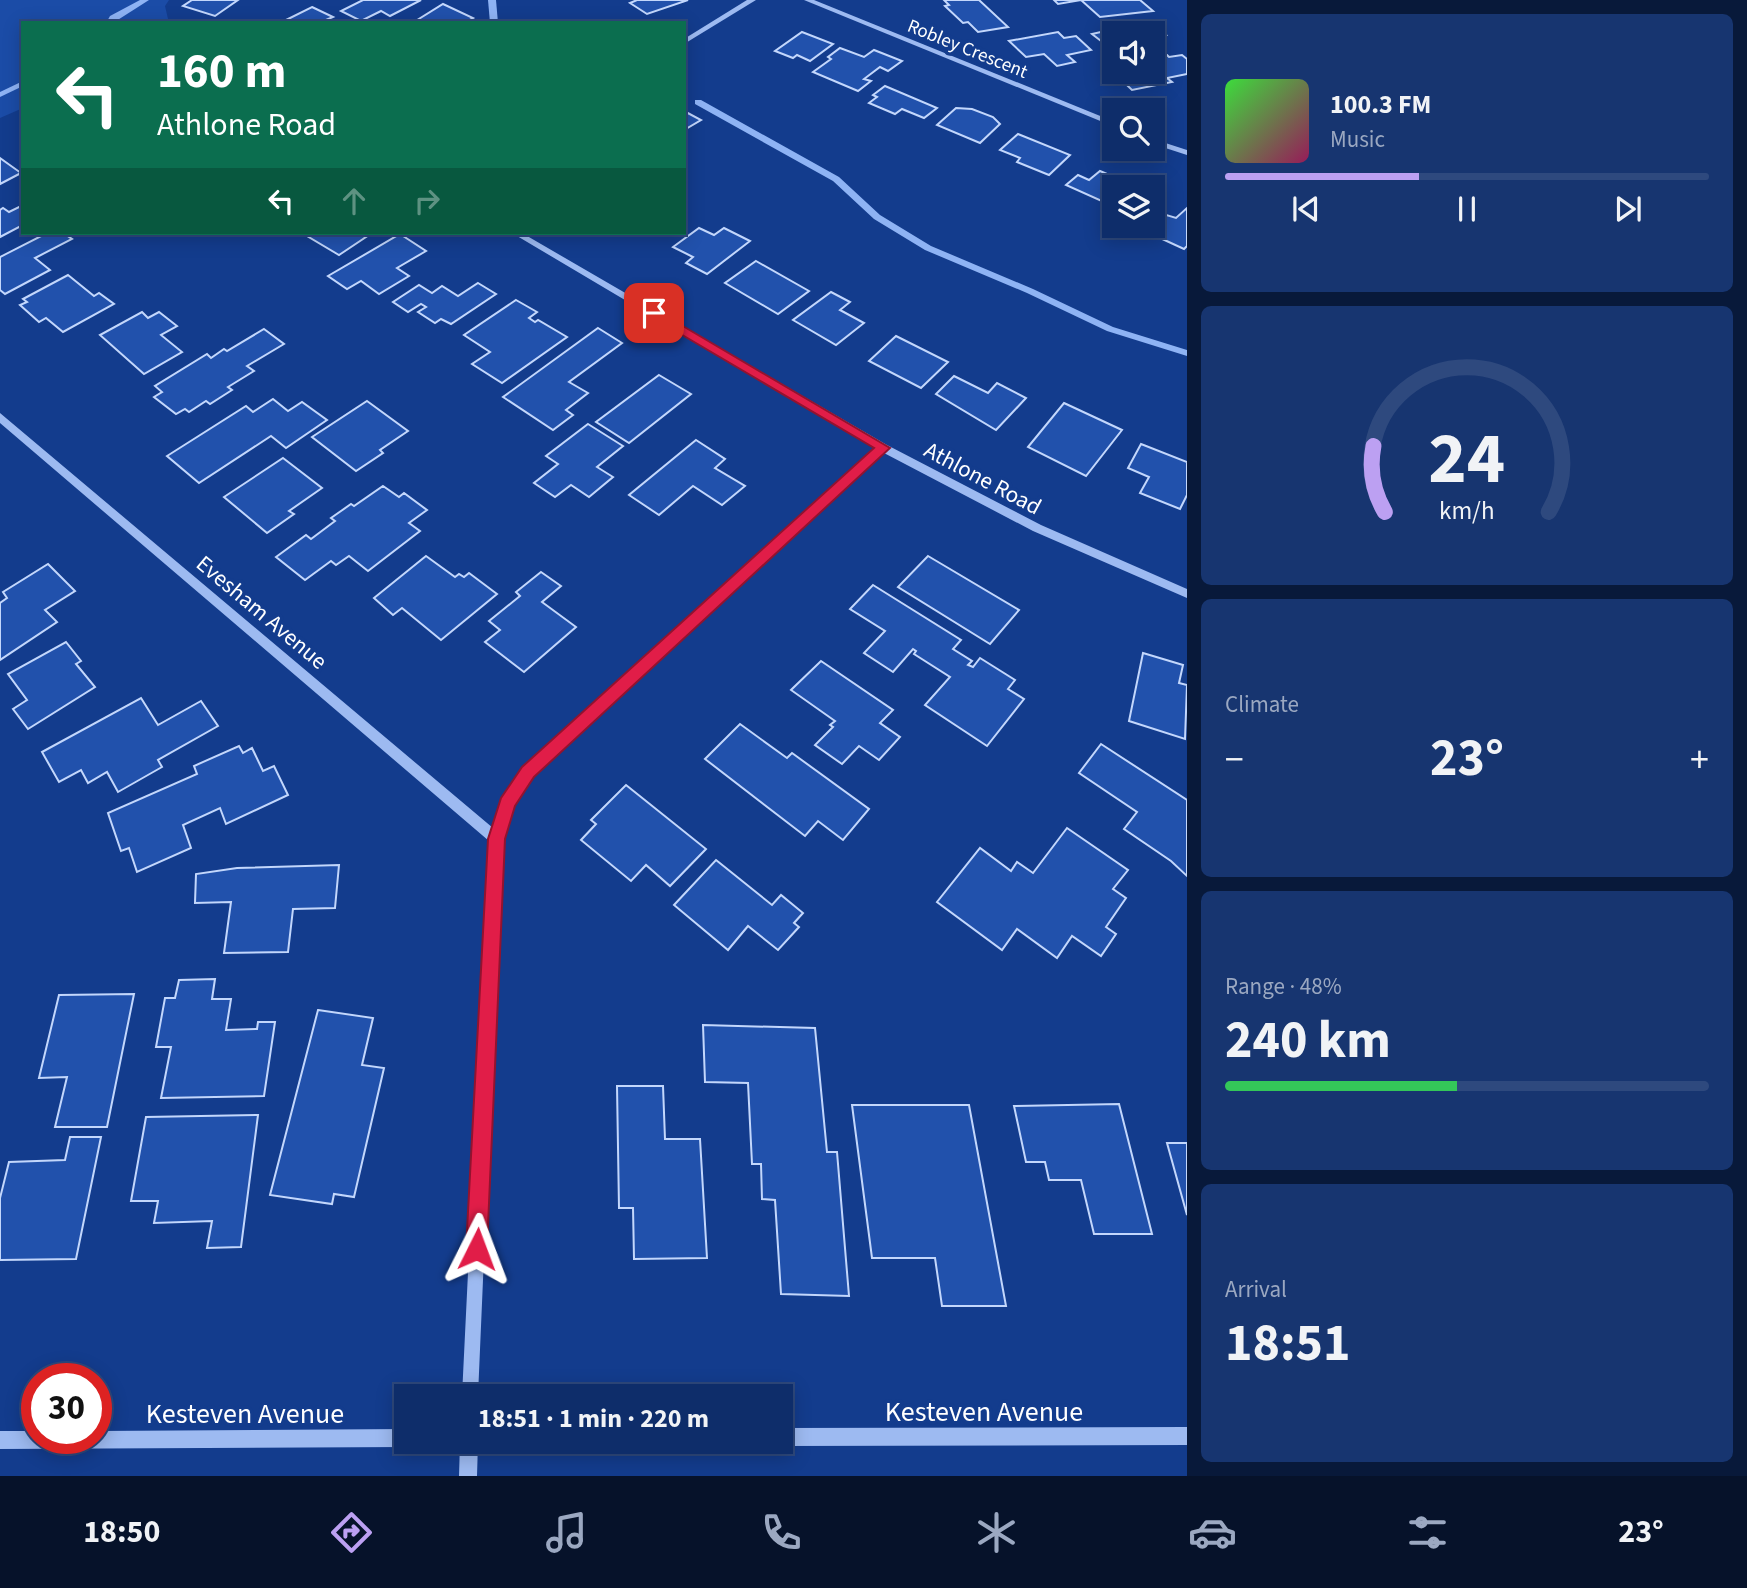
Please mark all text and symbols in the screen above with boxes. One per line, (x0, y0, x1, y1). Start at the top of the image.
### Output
street label: Robley Crescent (903, 13, 1032, 86)
map controls (1102, 21, 1165, 238)
button: sound (1102, 21, 1165, 84)
text: 160 m (157, 37, 286, 107)
icon: left (42, 49, 133, 140)
text: 100.3 FM (1330, 86, 1431, 123)
button: search (1102, 98, 1165, 161)
text: Athlone Road (157, 102, 336, 148)
text: Music (1330, 123, 1385, 156)
button: layers (1102, 175, 1165, 238)
icon: left (262, 182, 300, 220)
icon: ahead (335, 182, 373, 220)
icon: right (408, 182, 446, 220)
icon: previous (1287, 190, 1325, 228)
icon: pause (1448, 190, 1486, 228)
icon: next (1609, 190, 1647, 228)
pin (624, 283, 684, 343)
icon: arrive (635, 294, 673, 332)
text: 24 (1429, 407, 1505, 511)
street label: Athlone Road (918, 434, 1047, 523)
text: km/h (1439, 492, 1495, 528)
street label: Evesham Avenue (189, 548, 334, 677)
text: Climate (1225, 688, 1299, 721)
text: 23° (1430, 722, 1504, 796)
text: − (1225, 733, 1244, 787)
text: + (1690, 733, 1709, 787)
text: Range · 48% (1225, 970, 1342, 1003)
text: 240 km (1225, 1004, 1391, 1078)
position arrow (440, 1212, 514, 1286)
text: Arrival (1225, 1273, 1287, 1306)
text: 18:51 (1225, 1307, 1350, 1381)
speed limit sign: 30 (21, 1363, 112, 1454)
street label: Kesteven Avenue (885, 1392, 1083, 1432)
street label: Kesteven Avenue (146, 1394, 344, 1434)
text: 18:51 · 1 min · 220 m (478, 1400, 709, 1437)
icon: directions (327, 1508, 376, 1557)
icon: music (542, 1508, 591, 1557)
icon: phone (757, 1508, 806, 1557)
icon: climate (972, 1508, 1021, 1557)
icon: car (1188, 1508, 1237, 1557)
icon: filters (1403, 1508, 1452, 1557)
text: 18:50 (83, 1509, 160, 1555)
text: 23° (1618, 1509, 1664, 1555)

